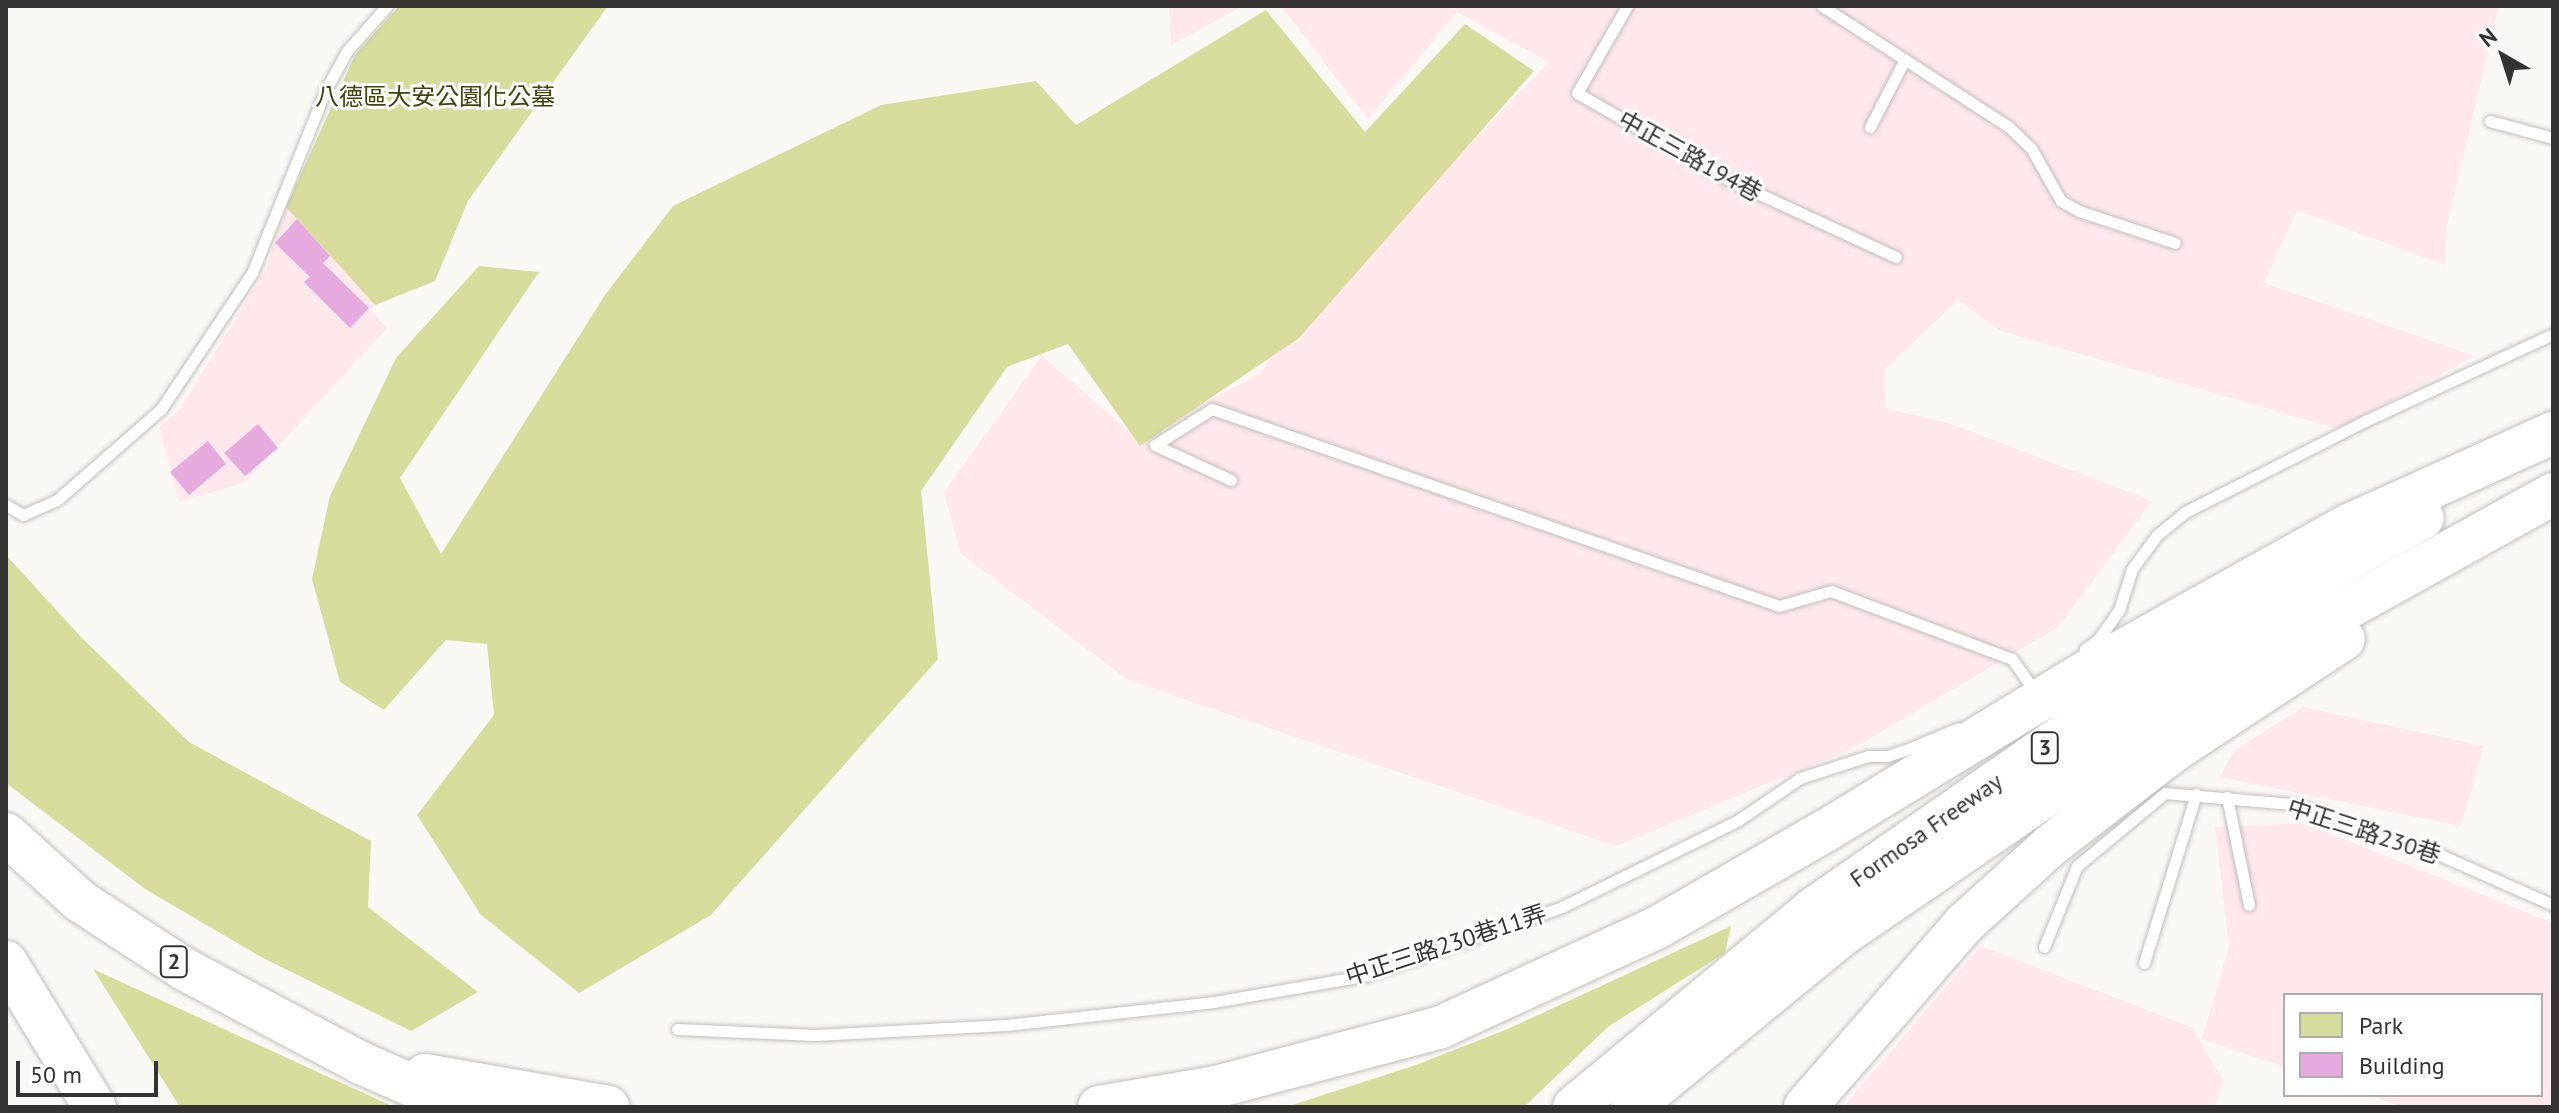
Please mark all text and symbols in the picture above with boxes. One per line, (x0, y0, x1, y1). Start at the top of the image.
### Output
north arrow (2463, 16, 2543, 96)
text: N (2473, 22, 2502, 53)
park label: 八德區大安公園化公墓 (315, 83, 555, 111)
street label: 中正三路194巷 (1613, 105, 1767, 207)
road number: 3 (2029, 730, 2061, 766)
street label: Formosa Freeway (1844, 767, 2008, 893)
street label: 中正三路230巷 (2284, 793, 2444, 869)
street label: 中正三路230巷11弄 (1342, 899, 1550, 991)
road number: 2 (158, 944, 190, 980)
legend (2283, 993, 2543, 1097)
text: Park (2359, 1010, 2403, 1041)
scale bar (20, 1045, 162, 1095)
text: Building (2359, 1050, 2445, 1081)
text: 50 m (30, 1059, 82, 1090)

